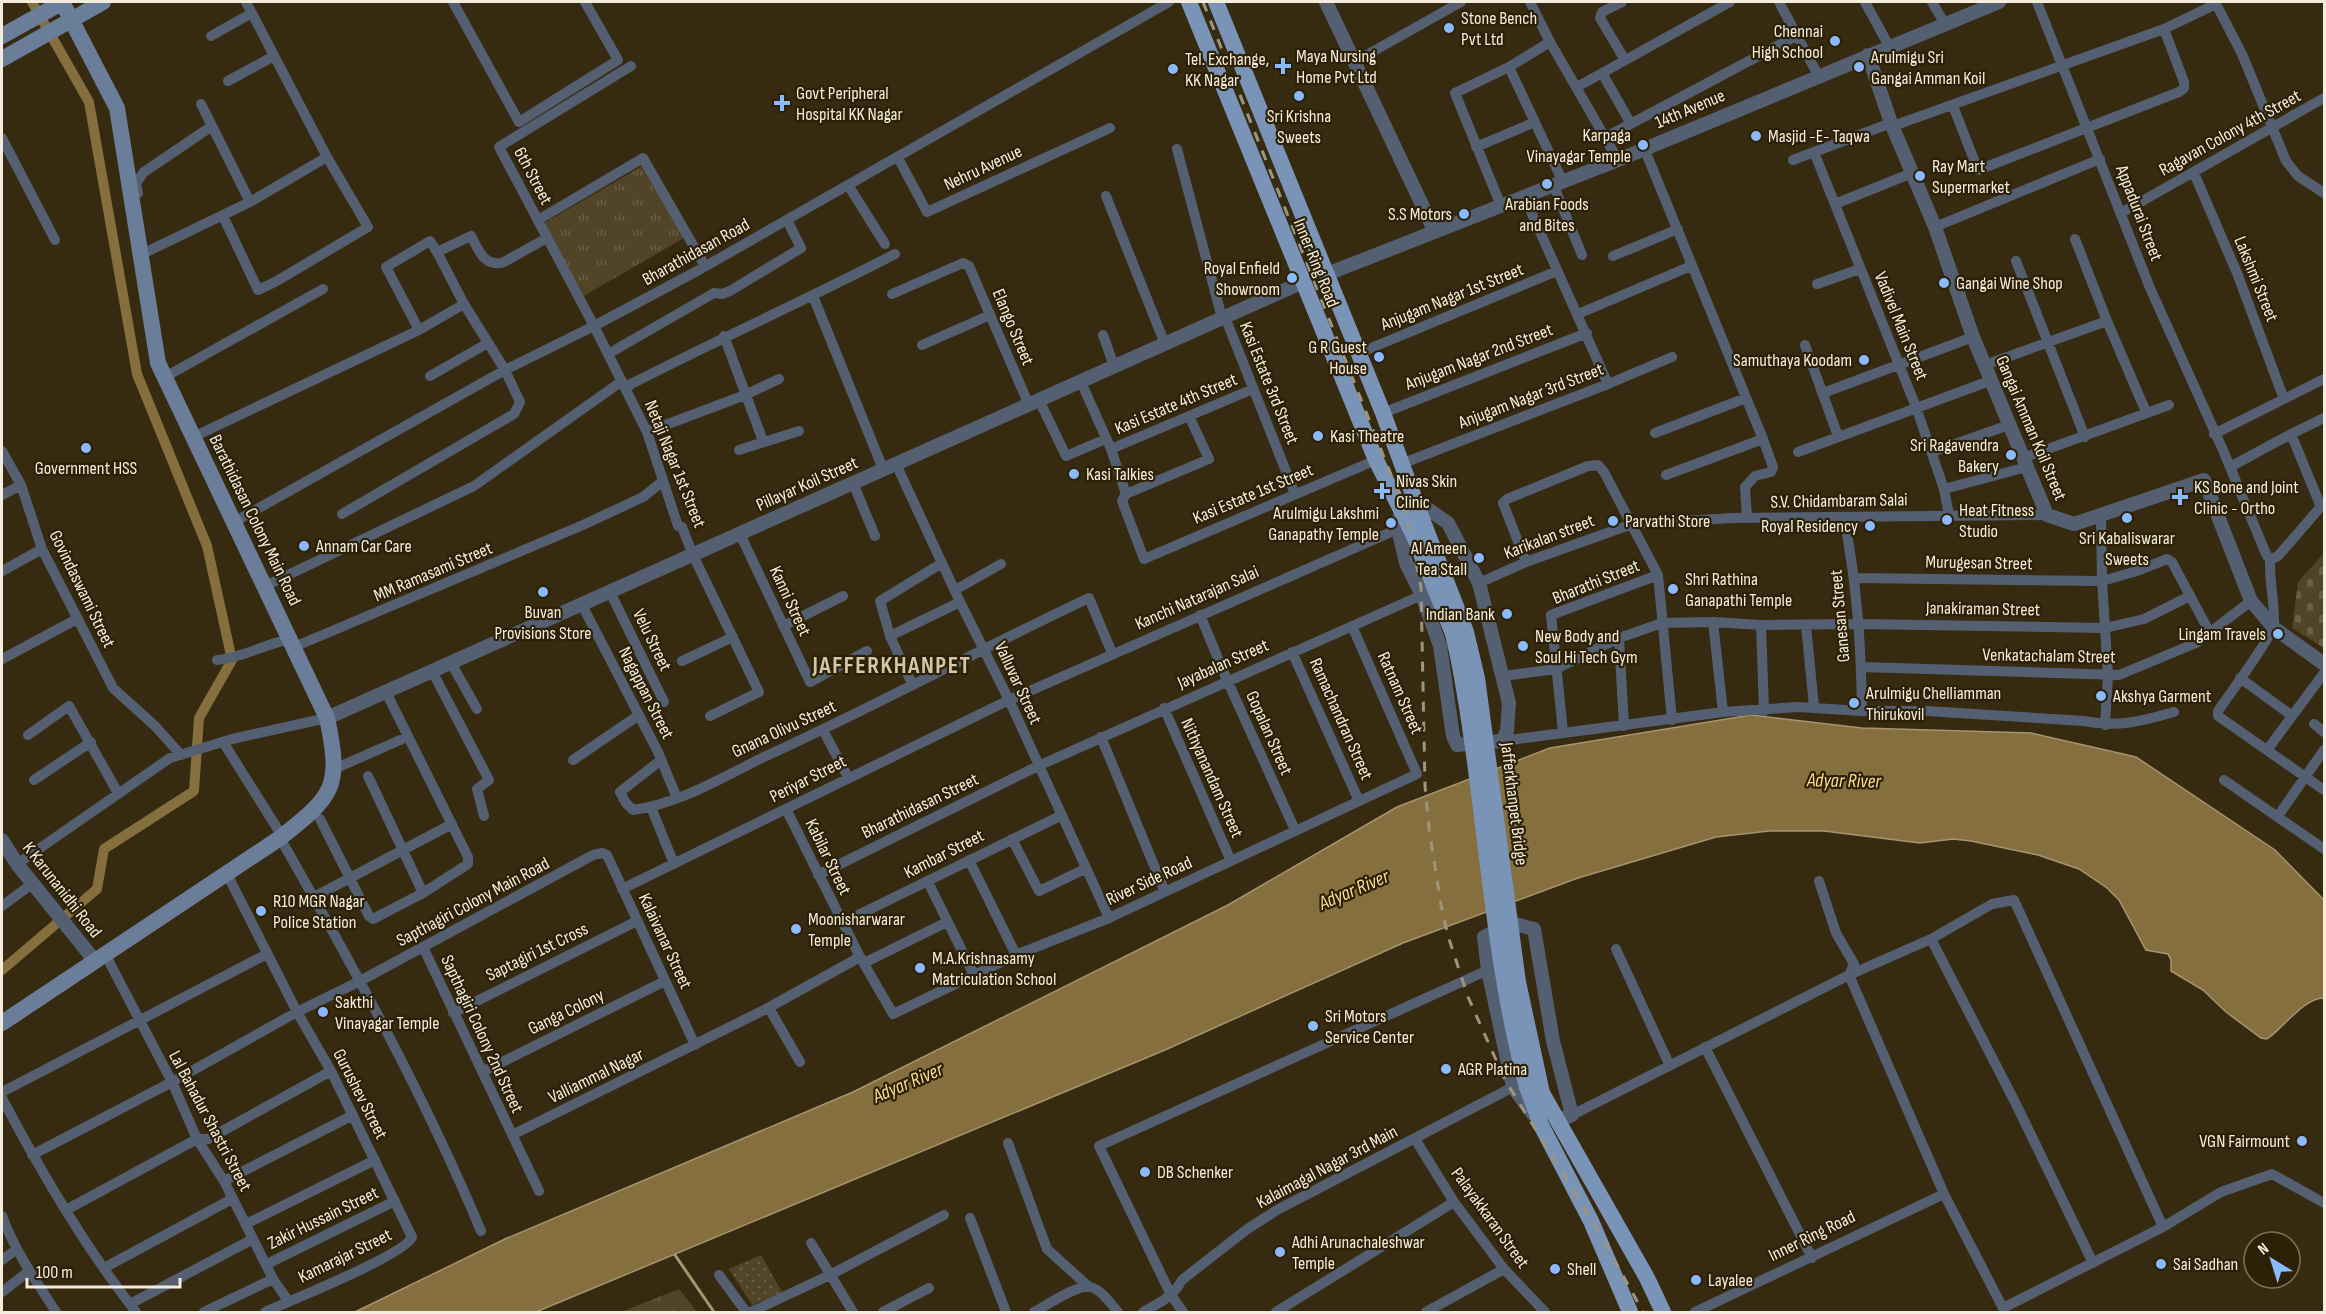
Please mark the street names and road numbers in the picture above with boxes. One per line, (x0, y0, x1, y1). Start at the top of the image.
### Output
street label: 14th Avenue (1652, 85, 1728, 133)
street label: Ragavan Colony 4th Street (2155, 85, 2305, 181)
street label: Nehru Avenue (941, 141, 1025, 195)
street label: 6th Street (509, 144, 557, 209)
street label: Appadurai Street (2111, 161, 2167, 264)
street label: Bharathidasan Road (639, 214, 753, 290)
street label: Inner Ring Road (1289, 216, 1343, 310)
street label: Lakshmi Street (2229, 233, 2283, 325)
street label: Anjugam Nagar 1st Street (1377, 259, 1527, 336)
street label: Vadivel Main Street (1870, 269, 1932, 384)
street label: Elango Street (988, 286, 1039, 369)
street label: Kasi Estate 3rd Street (1235, 319, 1303, 448)
street label: Anjugam Nagar 2nd Street (1401, 319, 1556, 395)
street label: Gangai Amman Koil Street (1991, 353, 2071, 504)
street label: Anjugam Nagar 3rd Street (1455, 358, 1607, 434)
street label: Kasi Estate 4th Street (1112, 369, 1241, 439)
street label: Netaji Nagar 1st Street (640, 397, 710, 531)
street label: Barathidasan Colony Main Road (204, 431, 306, 609)
street label: Pillayar Koil Street (753, 452, 861, 516)
street label: Kasi Estate 1st Street (1190, 459, 1317, 529)
street label: S.V. Chidambaram Salai (1770, 489, 1908, 513)
street label: Karikalan street (1501, 510, 1598, 564)
street label: Govindaswami Street (45, 527, 120, 651)
street label: MM Ramasami Street (371, 537, 496, 606)
street label: Murugesan Street (1925, 552, 2033, 574)
street label: Bharathi Street (1549, 555, 1643, 609)
street label: Kanchi Natarajan Salai (1132, 561, 1262, 635)
street label: Kanni Street (765, 563, 815, 640)
street label: Ganesan Street (1825, 568, 1854, 663)
street label: Janakiraman Street (1925, 597, 2041, 621)
street label: Velu Street (628, 606, 676, 675)
street label: Jayabalan Street (1173, 634, 1272, 694)
street label: Valluvar Street (990, 639, 1046, 728)
street label: Nagappan Street (614, 644, 678, 743)
street label: Venkatachalam Street (1982, 644, 2116, 668)
street label: Ratnam Street (1373, 649, 1428, 738)
street label: Ramachandran Street (1305, 655, 1377, 784)
street label: Gopalan Street (1241, 688, 1297, 779)
street label: Gnana Olivu Street (729, 696, 840, 762)
street label: Nithyanandam Street (1176, 715, 1248, 841)
street label: Jafferkhanpet Bridge (1496, 740, 1532, 867)
street label: Periyar Street (766, 751, 850, 807)
street label: Bharathidasan Street (858, 768, 982, 843)
street label: Kabilar Street (801, 816, 856, 899)
street label: Kambar Street (901, 825, 988, 883)
street label: K Karunanidhi Road (18, 838, 106, 942)
street label: River Side Road (1103, 852, 1195, 910)
street label: Sapthagiri Colony Main Road (393, 853, 553, 951)
street label: Kalaivanar Street (634, 890, 696, 993)
street label: Saptagiri 1st Cross (482, 918, 592, 986)
street label: Sapthagiri Colony 2nd Street (436, 952, 528, 1117)
street label: Ganga Colony (525, 985, 607, 1039)
street label: Valliammal Nagar (545, 1044, 647, 1108)
street label: Gurushev Street (328, 1045, 392, 1143)
street label: Lal Bahadur Shastri Street (164, 1047, 256, 1195)
street label: Kalaimagal Nagar 3rd Main (1253, 1121, 1401, 1213)
street label: Palayakkaran Street (1447, 1164, 1534, 1273)
street label: Zakir Hussain Street (264, 1182, 382, 1254)
street label: Inner Ring Road (1765, 1206, 1859, 1266)
street label: Kamarajar Street (295, 1224, 396, 1288)

